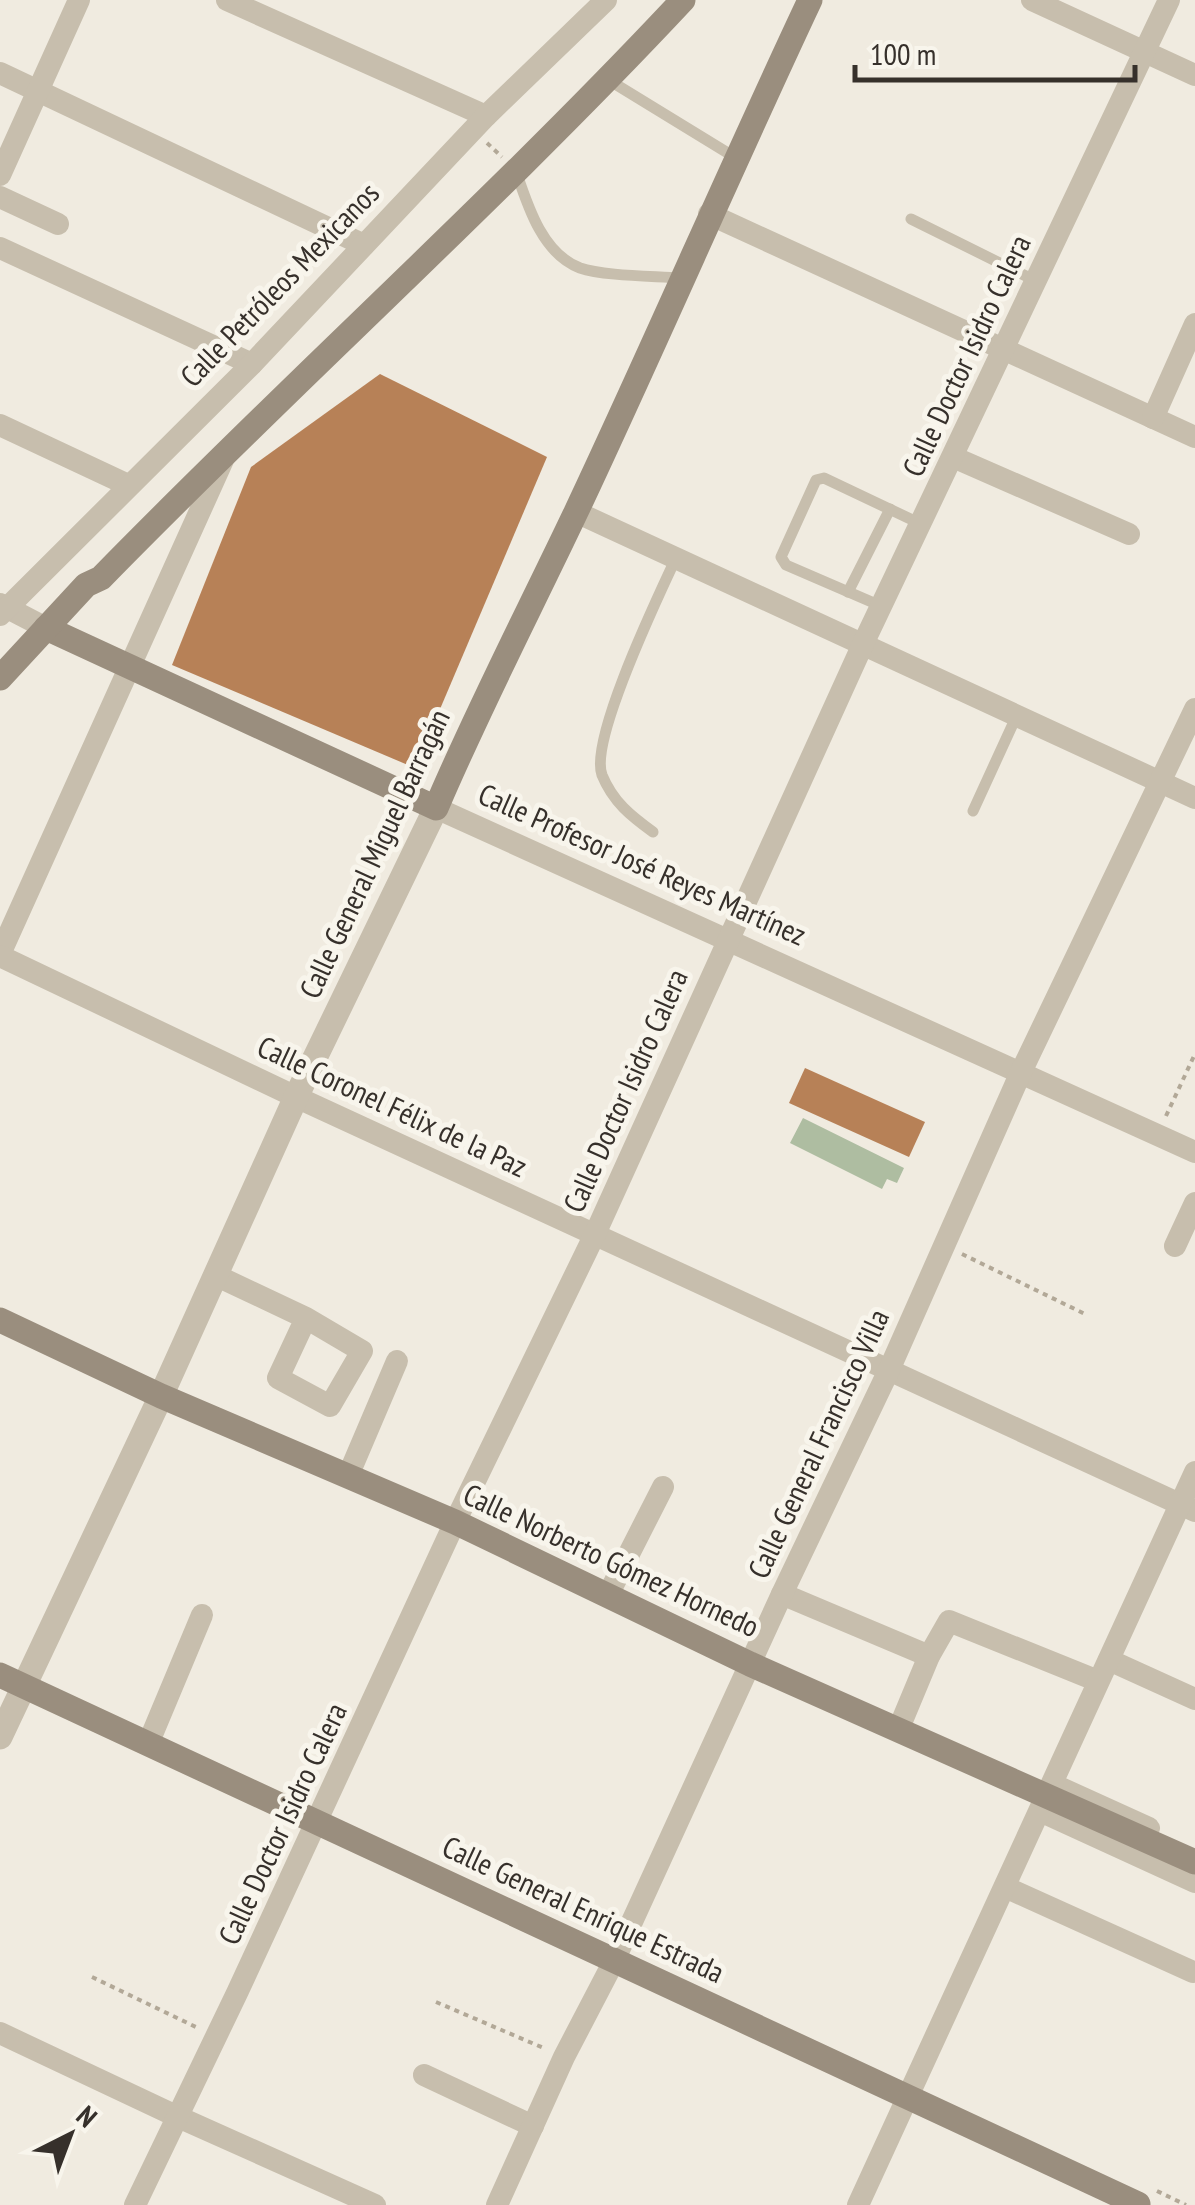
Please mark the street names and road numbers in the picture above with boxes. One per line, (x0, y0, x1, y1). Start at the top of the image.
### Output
street label: Calle Petróleos Mexicanos (171, 173, 387, 395)
street label: Calle Doctor Isidro Calera (893, 228, 1039, 482)
street label: Calle General Miguel Barragán (290, 703, 458, 1004)
street label: Calle Profesor José Reyes Martínez (473, 774, 812, 954)
street label: Calle Doctor Isidro Calera (554, 963, 696, 1218)
street label: Calle Coronel Félix de la Paz (252, 1026, 534, 1185)
street label: Calle General Francisco Villa (738, 1303, 897, 1584)
street label: Calle Norberto Gómez Hornedo (458, 1474, 766, 1645)
street label: Calle Doctor Isidro Calera (209, 1696, 355, 1950)
street label: Calle General Enrique Estrada (437, 1826, 731, 1991)

